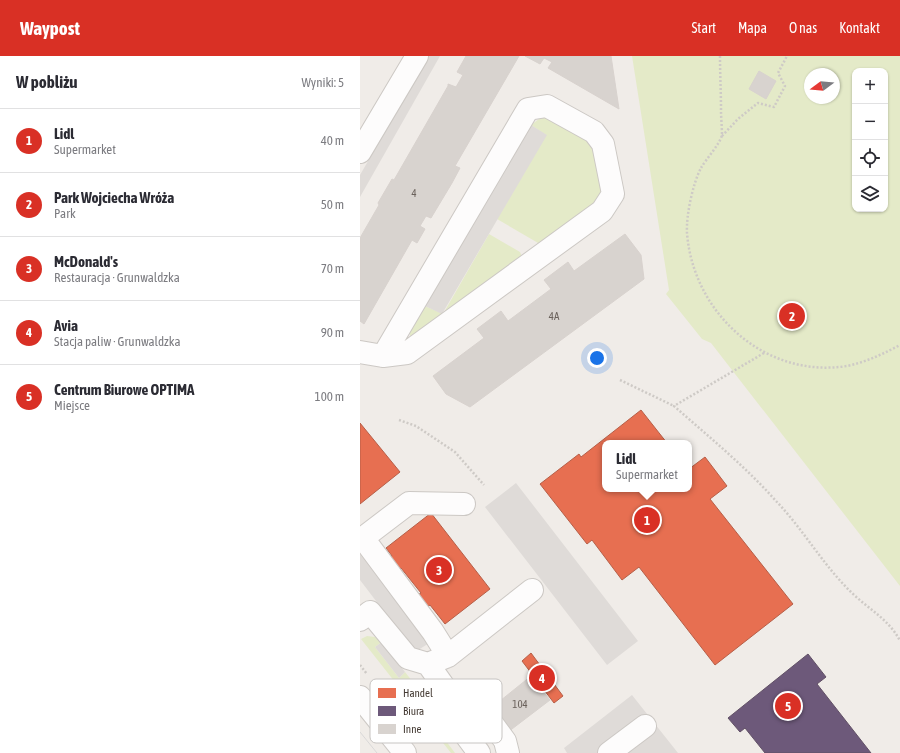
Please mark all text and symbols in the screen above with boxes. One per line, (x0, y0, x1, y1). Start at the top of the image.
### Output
text: Waypost (20, 17, 80, 39)
text: Start (691, 20, 716, 36)
text: Mapa (738, 20, 767, 36)
text: O nas (789, 20, 817, 36)
text: Kontakt (839, 20, 880, 36)
north arrow (804, 68, 840, 104)
map controls (852, 68, 888, 212)
button: + (852, 68, 888, 104)
text: W pobliżu (16, 72, 78, 92)
text: Wyniki: 5 (301, 75, 344, 90)
button: − (852, 104, 888, 140)
text: Lidl (54, 125, 74, 142)
text: 1 (26, 133, 32, 148)
text: 40 m (321, 133, 344, 148)
button: locate (852, 140, 888, 176)
text: Supermarket (54, 142, 116, 157)
button: layers (852, 176, 888, 212)
house number: 4 (411, 187, 417, 199)
text: Park Wojciecha Wróża (54, 189, 174, 206)
text: 2 (26, 197, 32, 212)
text: 50 m (321, 197, 344, 212)
text: Park (54, 206, 76, 221)
text: McDonald's (54, 253, 118, 270)
text: 3 (26, 261, 32, 276)
text: 70 m (321, 261, 344, 276)
text: Restauracja · Grunwaldzka (54, 270, 180, 285)
pin: 2 (779, 301, 805, 331)
house number: 4A (549, 310, 560, 322)
text: Avia (54, 317, 78, 334)
text: 4 (26, 325, 32, 340)
text: 90 m (321, 325, 344, 340)
text: Stacja paliw · Grunwaldzka (54, 334, 181, 349)
your location (587, 348, 607, 368)
text: Centrum Biurowe OPTIMA (54, 381, 194, 398)
text: 5 (26, 389, 32, 404)
text: 100 m (315, 389, 344, 404)
text: Miejsce (54, 398, 90, 413)
popup (602, 440, 692, 492)
text: Lidl (616, 450, 636, 467)
text: Supermarket (616, 467, 678, 482)
pin: 1 (634, 505, 660, 535)
pin: 3 (426, 555, 452, 585)
pin: 4 (529, 663, 555, 693)
legend (370, 679, 502, 743)
text: Handel (403, 687, 433, 699)
pin: 5 (775, 691, 801, 721)
house number: 104 (512, 698, 528, 710)
text: Biura (403, 705, 424, 717)
text: Inne (403, 723, 421, 735)

